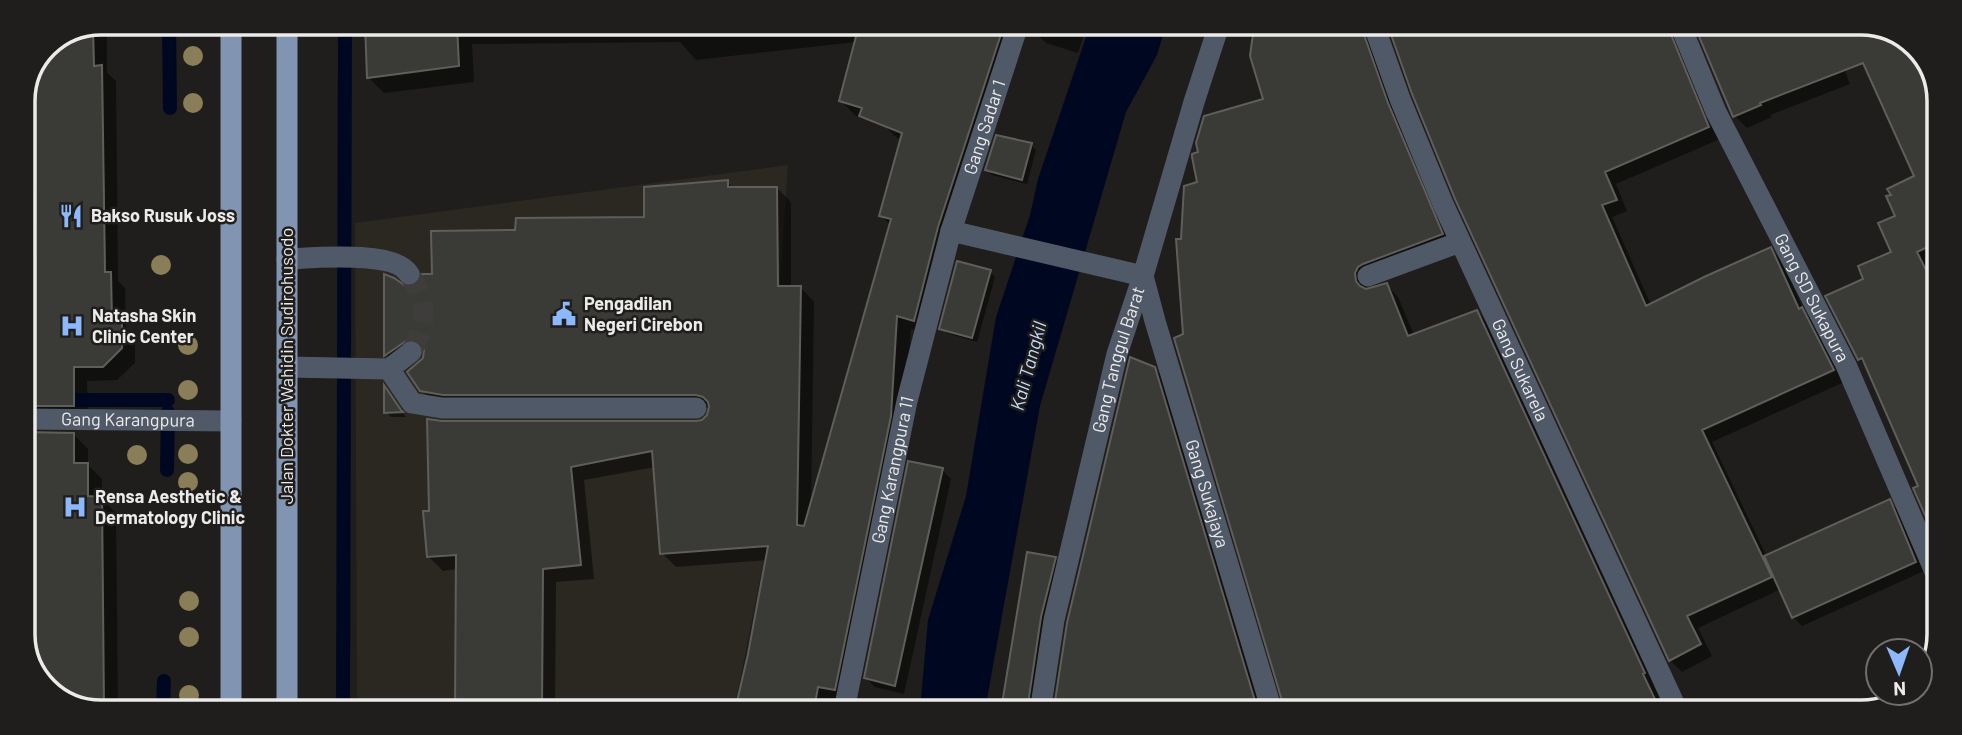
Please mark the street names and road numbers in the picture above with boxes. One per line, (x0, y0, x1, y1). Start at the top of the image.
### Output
street label: Gang Sadar 1 (958, 77, 1009, 177)
street label: Jalan Dokter Wahidin Sudirohusodo (275, 228, 297, 504)
street label: Gang SD Sukapura (1770, 229, 1855, 366)
street label: Gang Tanggul Barat (1087, 283, 1149, 435)
street label: Gang Sukarela (1488, 315, 1554, 425)
street label: Gang Karangpura 11 (866, 394, 918, 545)
street label: Gang Karangpura (61, 407, 195, 431)
street label: Gang Sukajaya (1181, 436, 1234, 550)

